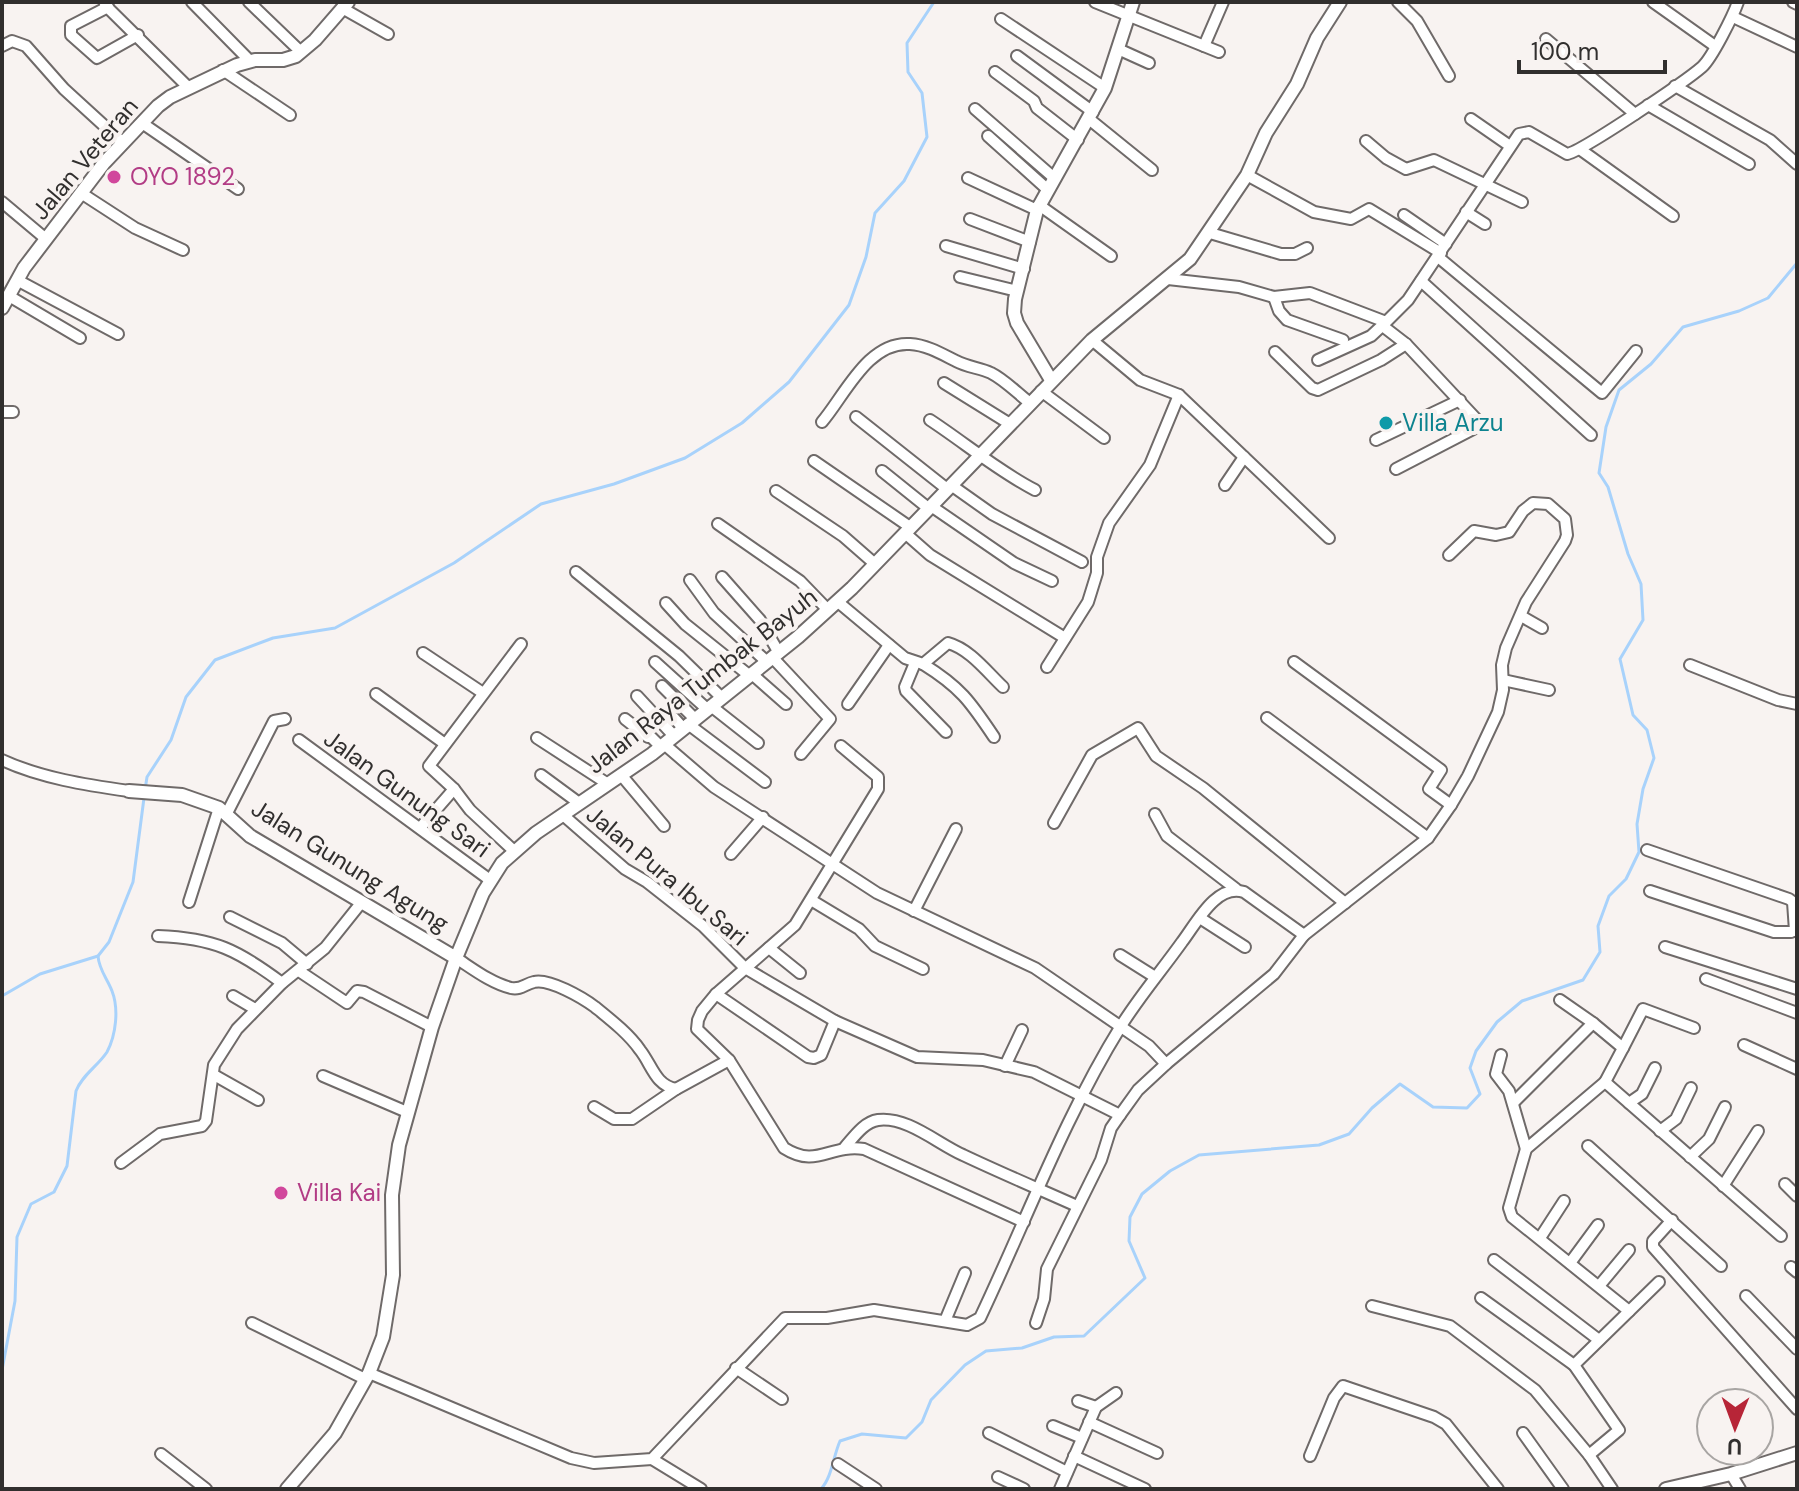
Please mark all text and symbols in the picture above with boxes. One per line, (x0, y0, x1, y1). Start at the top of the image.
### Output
scale bar (1519, 24, 1665, 74)
text: 100 m (1531, 36, 1599, 67)
street label: Jalan Veteran (25, 91, 145, 226)
place label: OYO 1892 (130, 161, 235, 192)
marker: OYO 1892 (105, 168, 123, 186)
place label: Villa Arzu (1402, 407, 1504, 438)
marker: Villa Arzu (1377, 414, 1395, 432)
street label: Jalan Raya Tumbak Bayuh (580, 581, 823, 780)
street label: Jalan Gunung Sari (318, 723, 497, 864)
street label: Jalan Gunung Agung (246, 792, 455, 939)
street label: Jalan Pura Ibu Sari (580, 799, 755, 952)
place label: Villa Kai (297, 1177, 381, 1208)
marker: Villa Kai (272, 1184, 290, 1202)
north arrow (1695, 1387, 1775, 1467)
text: U (1727, 1432, 1742, 1461)

